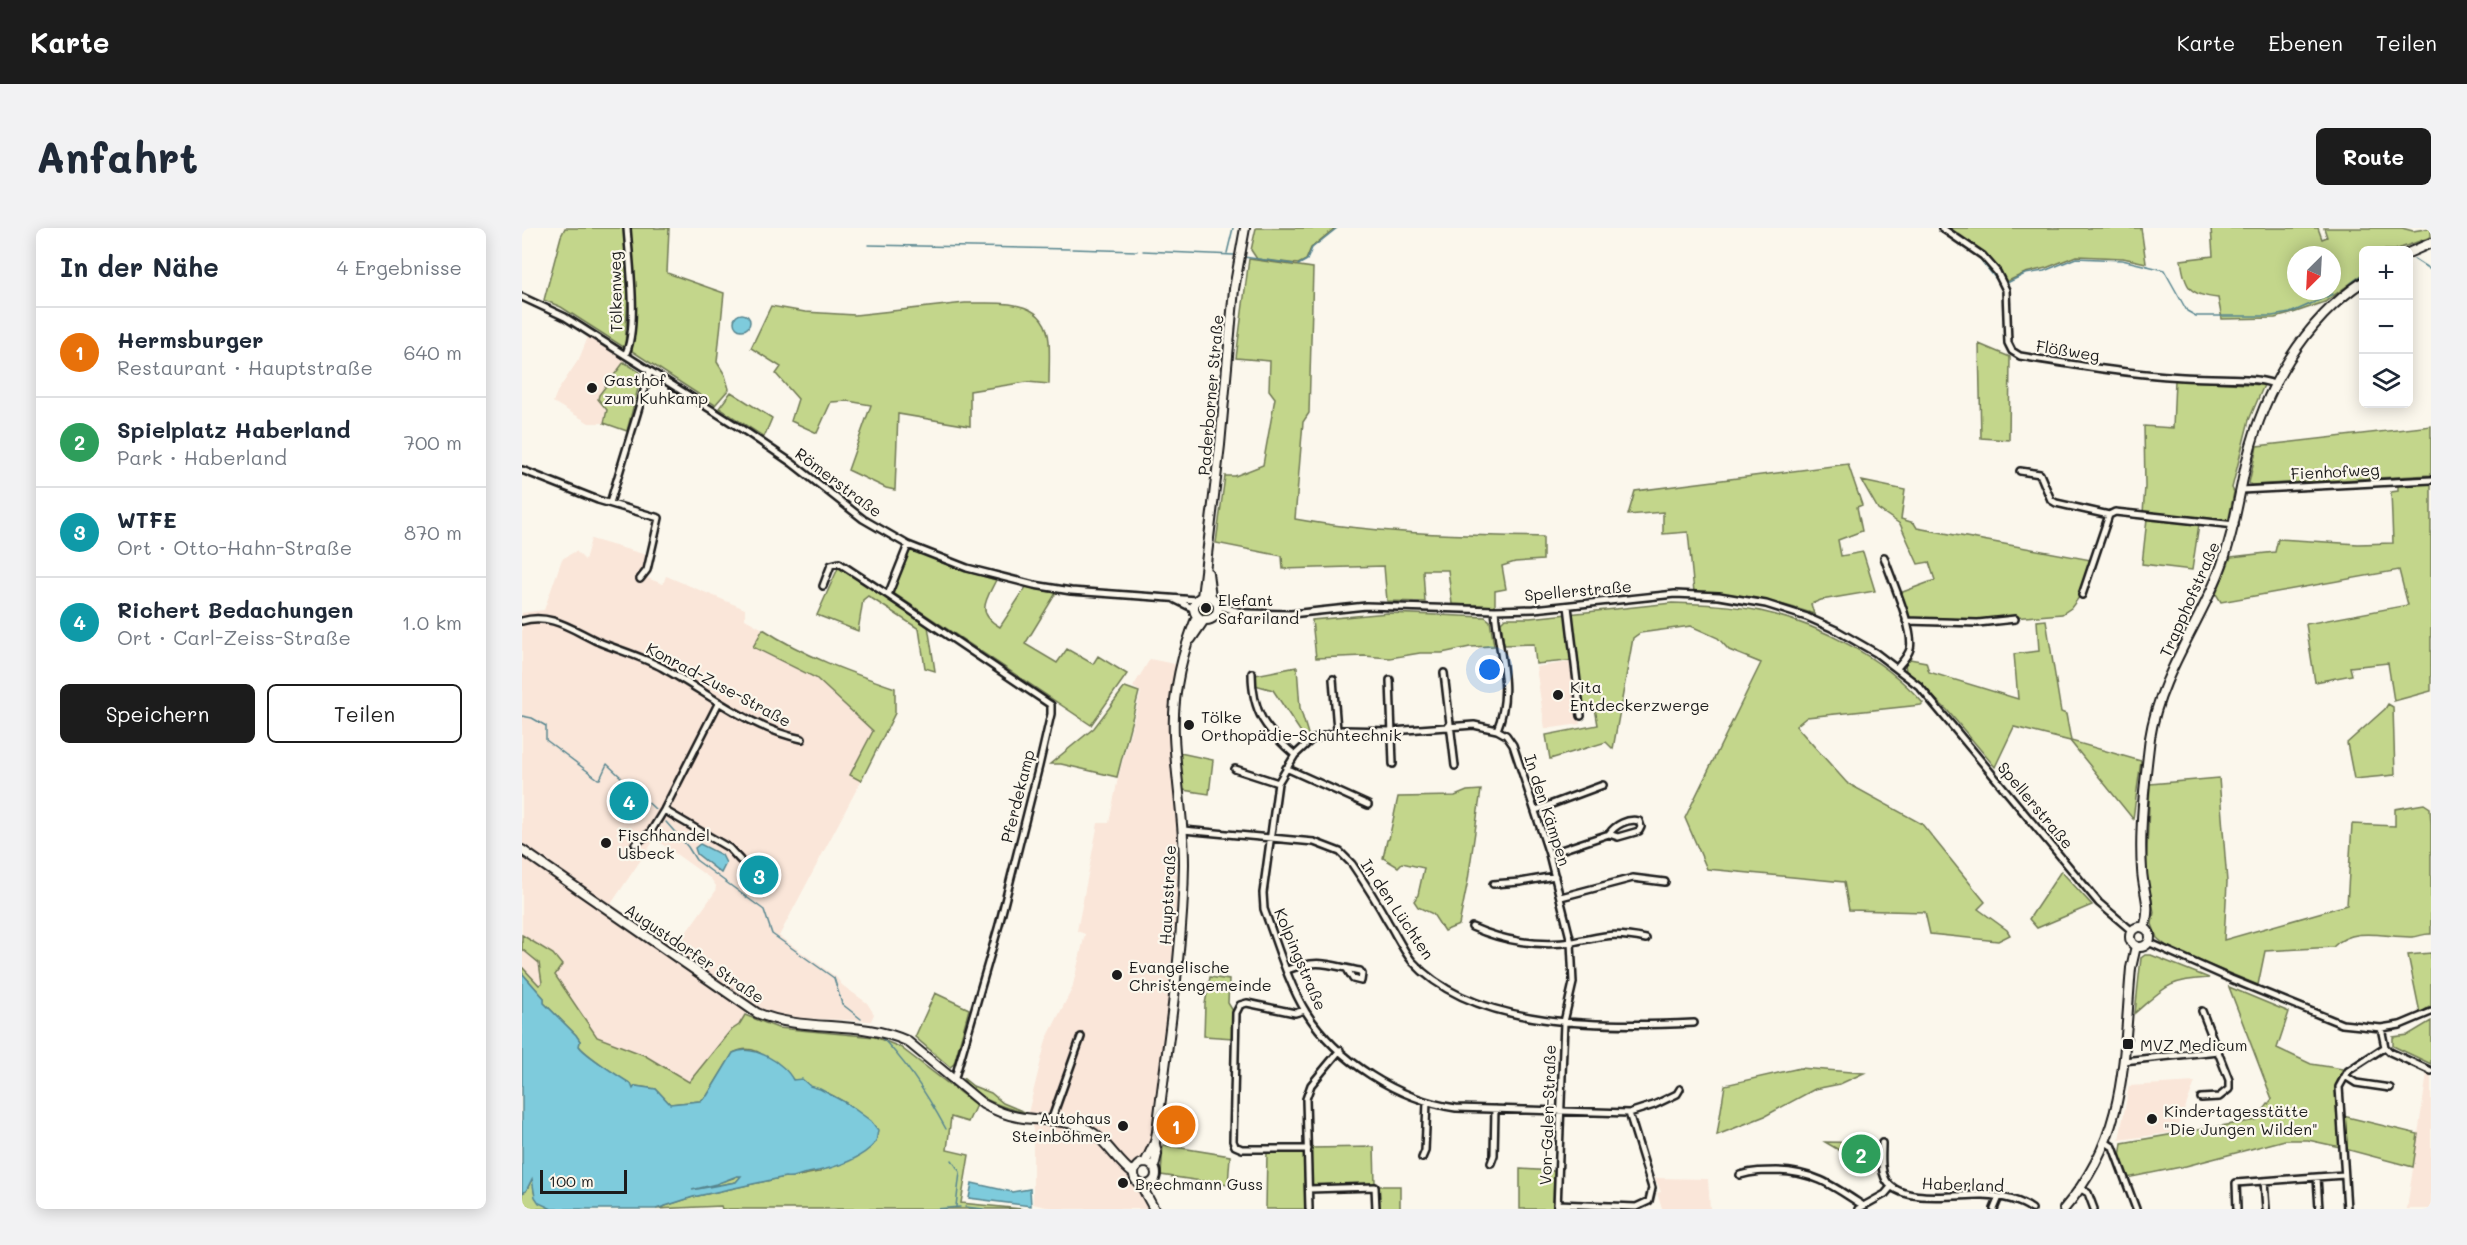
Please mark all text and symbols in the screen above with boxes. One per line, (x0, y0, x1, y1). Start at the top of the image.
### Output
text: Karte (30, 24, 109, 60)
text: Karte (2177, 29, 2235, 56)
text: Ebenen (2268, 29, 2343, 56)
text: Teilen (2376, 29, 2437, 56)
button: Route (2316, 128, 2431, 185)
text: Anfahrt (36, 129, 198, 184)
north arrow (2287, 246, 2341, 300)
map controls (2359, 246, 2413, 408)
button: + (2359, 246, 2413, 300)
text: In der Nähe (60, 250, 219, 284)
street label: Tölkenweg (604, 251, 626, 333)
text: 4 Ergebnisse (337, 254, 462, 280)
button: − (2359, 300, 2413, 354)
street label: Paderborner Straße (1192, 314, 1228, 476)
text: Hermsburger (117, 325, 264, 354)
street label: Flößweg (2035, 335, 2101, 365)
text: 1 (75, 339, 84, 365)
text: 640 m (404, 339, 462, 365)
text: Restaurant · Hauptstraße (117, 354, 373, 380)
button: layers (2359, 354, 2413, 408)
place label: Gasthof zum Kuhkamp (604, 369, 708, 408)
marker: Gasthof zum Kuhkamp (585, 381, 599, 395)
text: Spielplatz Haberland (117, 415, 350, 444)
text: 2 (74, 429, 85, 455)
text: 700 m (404, 429, 462, 455)
street label: Römerstraße (791, 443, 887, 521)
text: Park · Haberland (117, 444, 287, 470)
street label: Fienhofweg (2290, 458, 2380, 484)
text: WTFE (117, 505, 177, 534)
text: 3 (74, 519, 86, 545)
text: 870 m (404, 519, 462, 545)
text: Ort · Otto-Hahn-Straße (117, 534, 352, 560)
street label: Trapphofstraße (2154, 538, 2224, 660)
street label: Spellerstraße (1523, 575, 1633, 605)
place label: Elefant Safariland (1218, 589, 1299, 628)
text: Richert Bedachungen (117, 595, 353, 624)
marker: Elefant Safariland (1199, 601, 1213, 615)
text: 4 (73, 609, 86, 635)
text: 1.0 km (402, 609, 462, 635)
text: Ort · Carl-Zeiss-Straße (117, 624, 351, 650)
street label: Konrad-Zuse-Straße (643, 637, 795, 731)
your location (1475, 655, 1504, 684)
place label: Kita Entdeckerzwerge (1570, 676, 1709, 715)
button: Speichern (60, 684, 255, 743)
button: Teilen (267, 684, 462, 743)
marker: Kita Entdeckerzwerge (1551, 688, 1565, 702)
place label: Tölke Orthopädie-Schuhtechnik (1201, 706, 1402, 745)
marker: Tölke Orthopädie-Schuhtechnik (1182, 718, 1196, 732)
street label: Pferdekamp (995, 747, 1039, 845)
street label: In den Kämpen (1520, 752, 1576, 868)
street label: Spellerstraße (1993, 757, 2079, 853)
pin: 4 (610, 778, 648, 824)
place label: Fischhandel Usbeck (618, 824, 710, 863)
marker: Fischhandel Usbeck (599, 836, 613, 850)
street label: Hauptstraße (1154, 845, 1180, 945)
pin: 3 (740, 852, 778, 898)
street label: In den Lüchten (1357, 855, 1439, 963)
street label: Augustdorfer Straße (621, 899, 769, 1007)
street label: Kolpingstraße (1270, 905, 1332, 1013)
place label: Evangelische Christengemeinde (1129, 956, 1272, 995)
marker: Evangelische Christengemeinde (1110, 968, 1124, 982)
place label: MVZ Medicum (2140, 1034, 2248, 1055)
marker: MVZ Medicum (2121, 1037, 2135, 1051)
street label: Von-Galen-Straße (1534, 1044, 1560, 1186)
place label: Kindertagesstätte "Die Jungen Wilden" (2164, 1100, 2318, 1139)
pin: 1 (1156, 1102, 1196, 1148)
place label: Autohaus Steinböhmer (1012, 1107, 1111, 1146)
marker: Kindertagesstätte "Die Jungen Wilden" (2145, 1112, 2159, 1126)
marker: Autohaus Steinböhmer (1116, 1119, 1130, 1133)
pin: 2 (1842, 1132, 1880, 1176)
scale bar (540, 1167, 627, 1194)
text: 100 m (549, 1170, 594, 1191)
street label: Haberland (1921, 1172, 2005, 1196)
place label: Brechmann Guss (1135, 1173, 1263, 1194)
marker: Brechmann Guss (1116, 1176, 1130, 1190)

